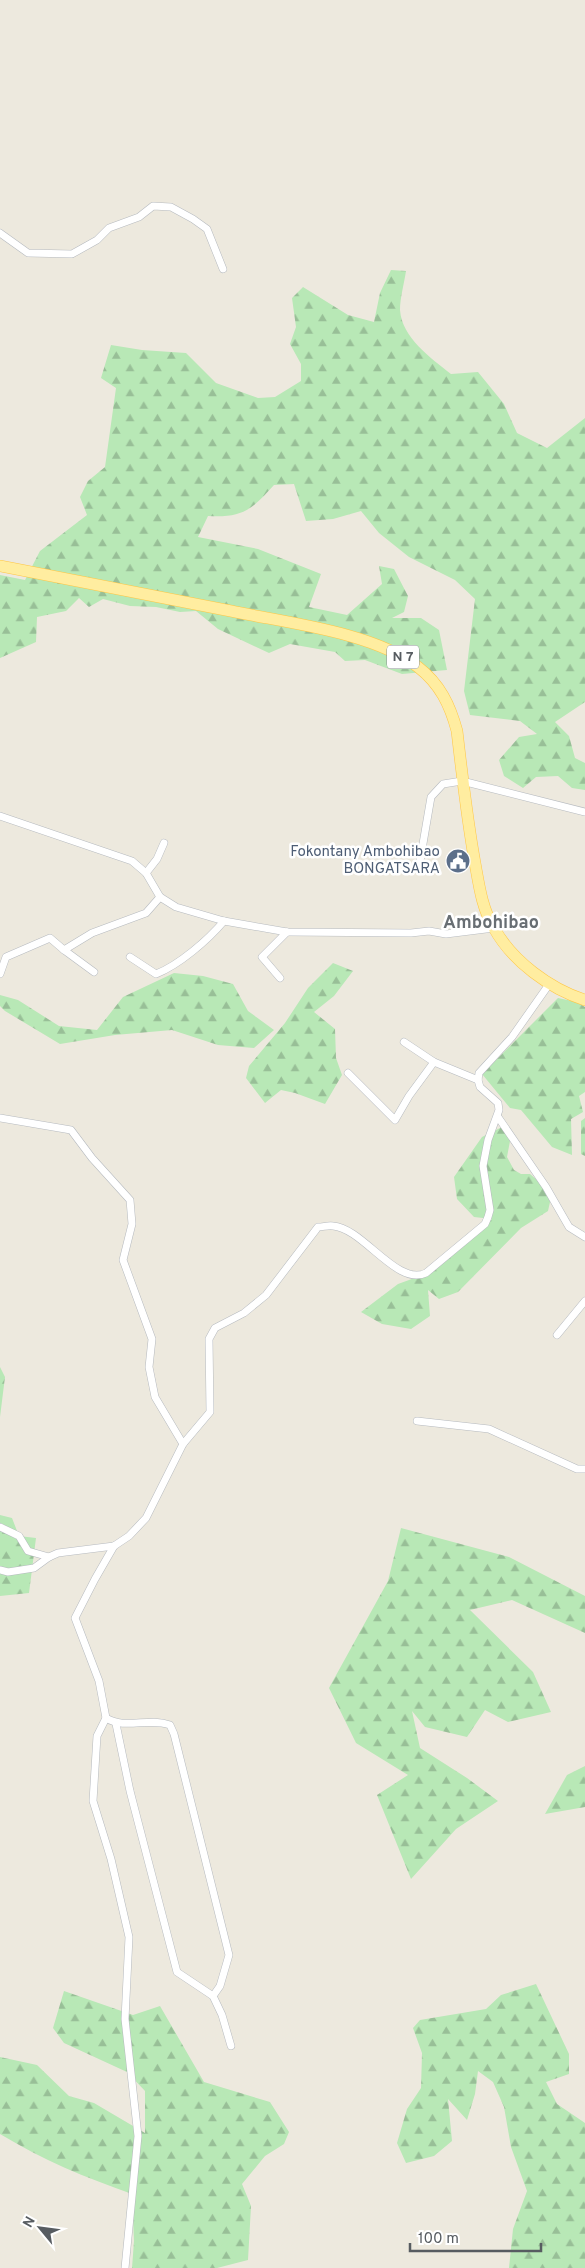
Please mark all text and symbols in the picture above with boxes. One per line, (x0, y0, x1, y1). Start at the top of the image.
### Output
road number: N 7 (387, 646, 419, 669)
place label: Fokontany Ambohibao BONGATSARA (290, 843, 440, 879)
public building icon: Fokontany Ambohibao BONGATSARA (445, 848, 471, 874)
district label: Ambohibao (443, 912, 539, 935)
north arrow (15, 2203, 65, 2253)
text: N (20, 2214, 40, 2231)
scale bar (410, 2220, 541, 2252)
text: 100 m (418, 2230, 459, 2249)

